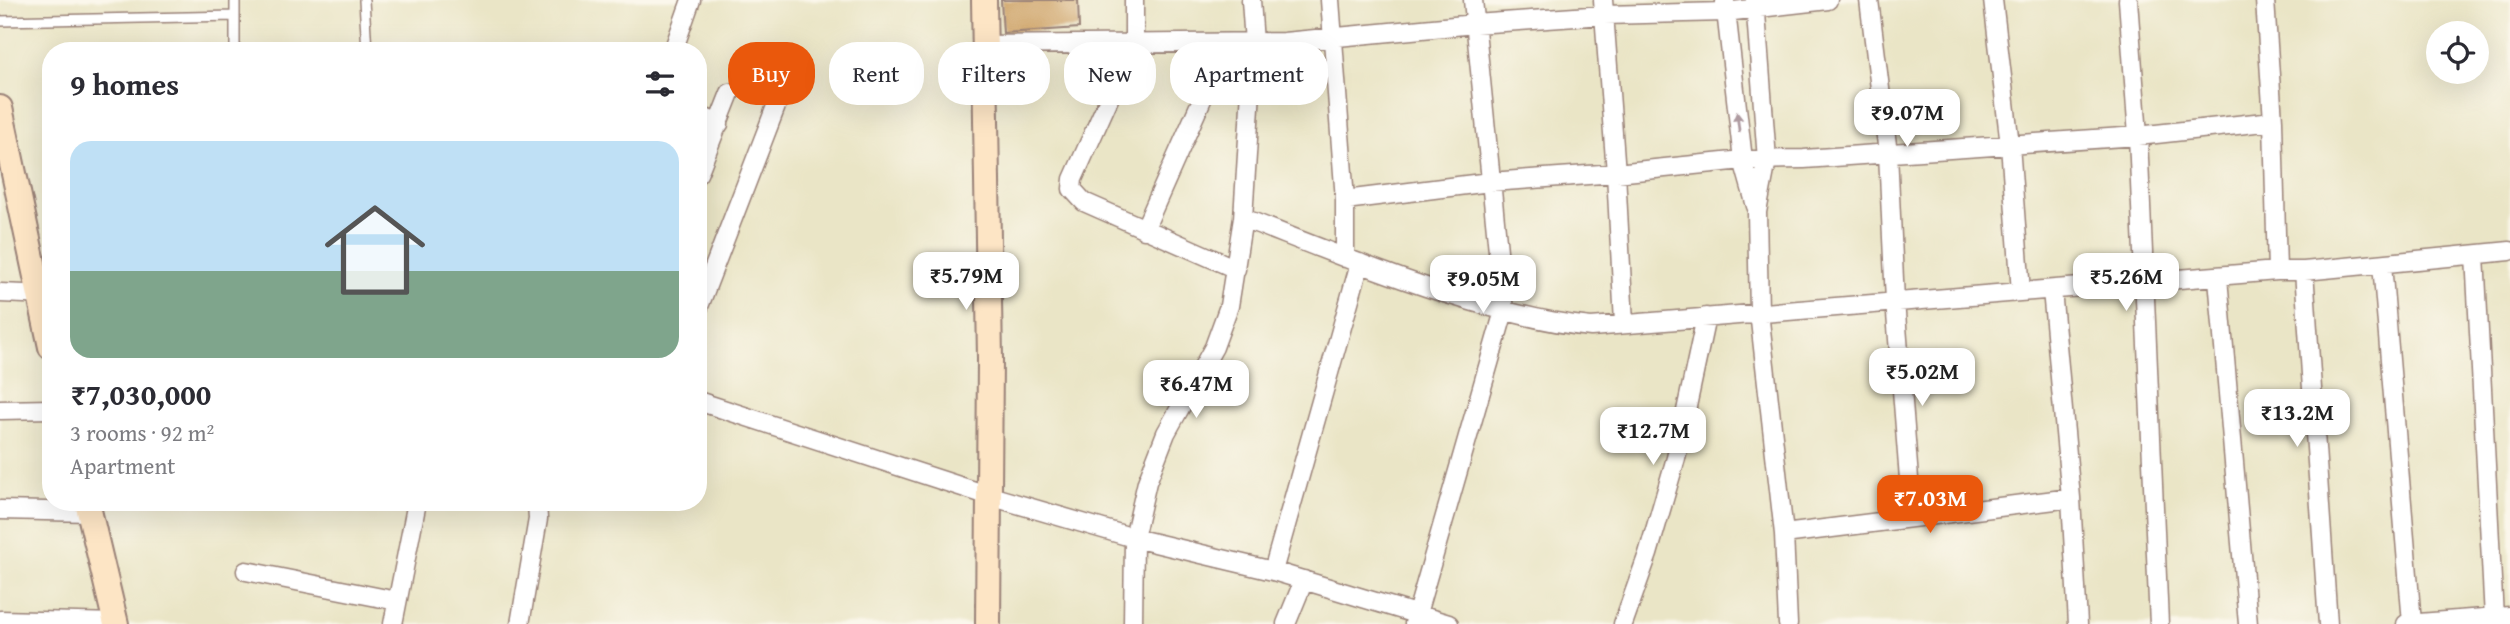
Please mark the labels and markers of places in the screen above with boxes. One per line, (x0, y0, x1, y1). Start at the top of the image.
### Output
pin: ₹9.07M (1850, 90, 1964, 149)
pin: ₹5.79M (909, 252, 1023, 312)
pin: ₹5.26M (2069, 254, 2183, 313)
pin: ₹9.05M (1426, 256, 1540, 315)
pin: ₹5.02M (1865, 348, 1979, 408)
pin: ₹6.47M (1139, 360, 1253, 420)
pin: ₹13.2M (2240, 390, 2354, 449)
pin: ₹12.7M (1596, 407, 1710, 467)
pin: ₹7.03M (1873, 476, 1987, 535)

